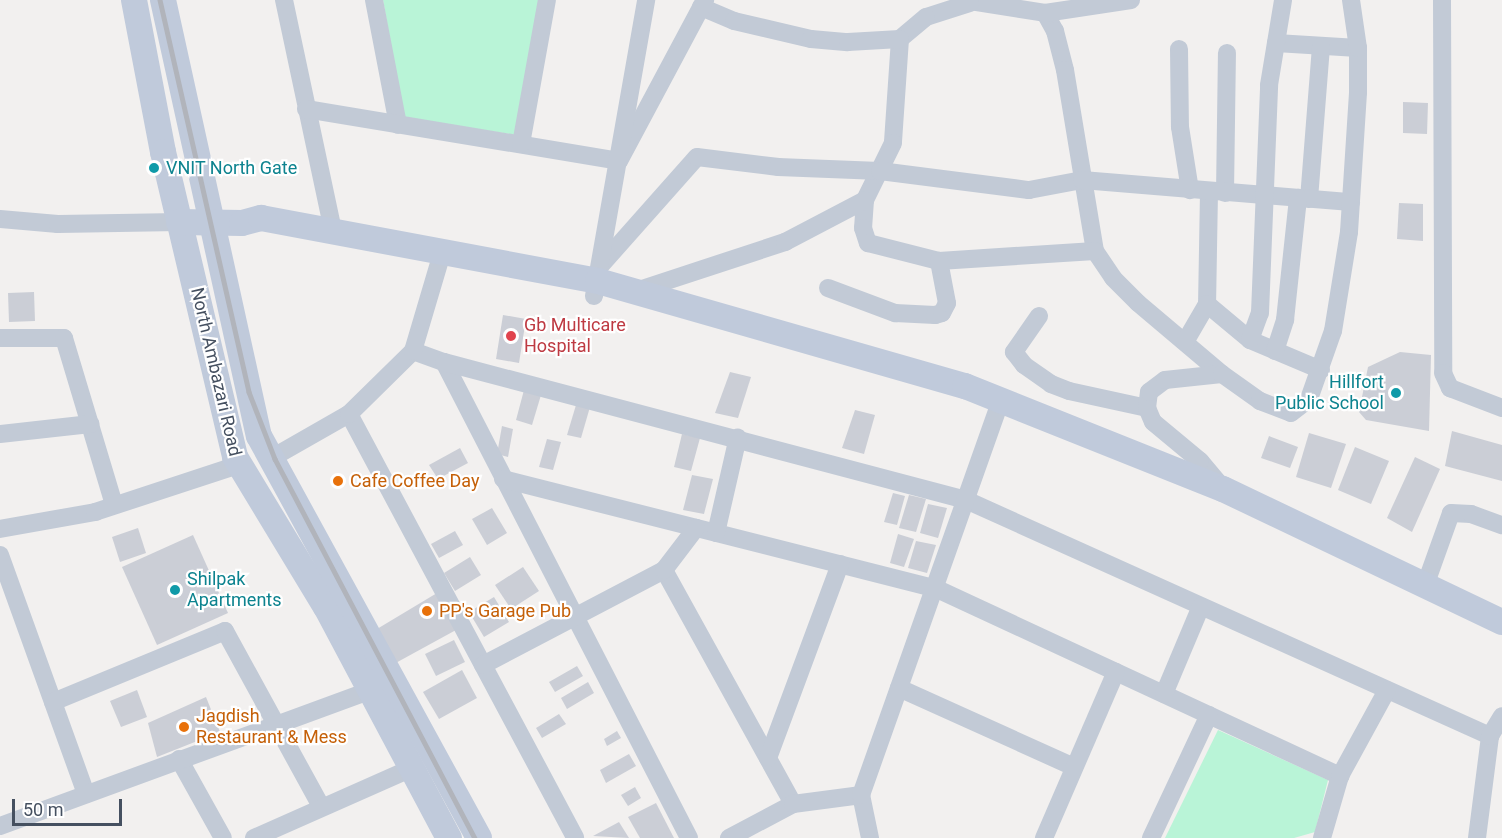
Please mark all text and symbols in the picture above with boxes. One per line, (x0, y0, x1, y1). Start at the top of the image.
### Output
place label: VNIT North Gate (166, 157, 298, 179)
marker: VNIT North Gate (147, 161, 161, 175)
street label: North Ambazari Road (186, 286, 246, 458)
place label: Gb Multicare Hospital (524, 315, 626, 358)
marker: Gb Multicare Hospital (502, 327, 520, 345)
place label: Hillfort Public School (1275, 372, 1384, 415)
marker: Hillfort Public School (1389, 386, 1403, 400)
place label: Cafe Coffee Day (350, 470, 479, 492)
marker: Cafe Coffee Day (331, 474, 345, 488)
place label: Shilpak Apartments (187, 569, 282, 612)
marker: Shilpak Apartments (168, 583, 182, 597)
place label: PP's Garage Pub (439, 600, 571, 622)
marker: PP's Garage Pub (420, 604, 434, 618)
place label: Jagdish Restaurant & Mess (196, 706, 347, 748)
marker: Jagdish Restaurant & Mess (177, 720, 191, 734)
scale bar (15, 787, 124, 825)
text: 50 m (23, 799, 63, 820)

